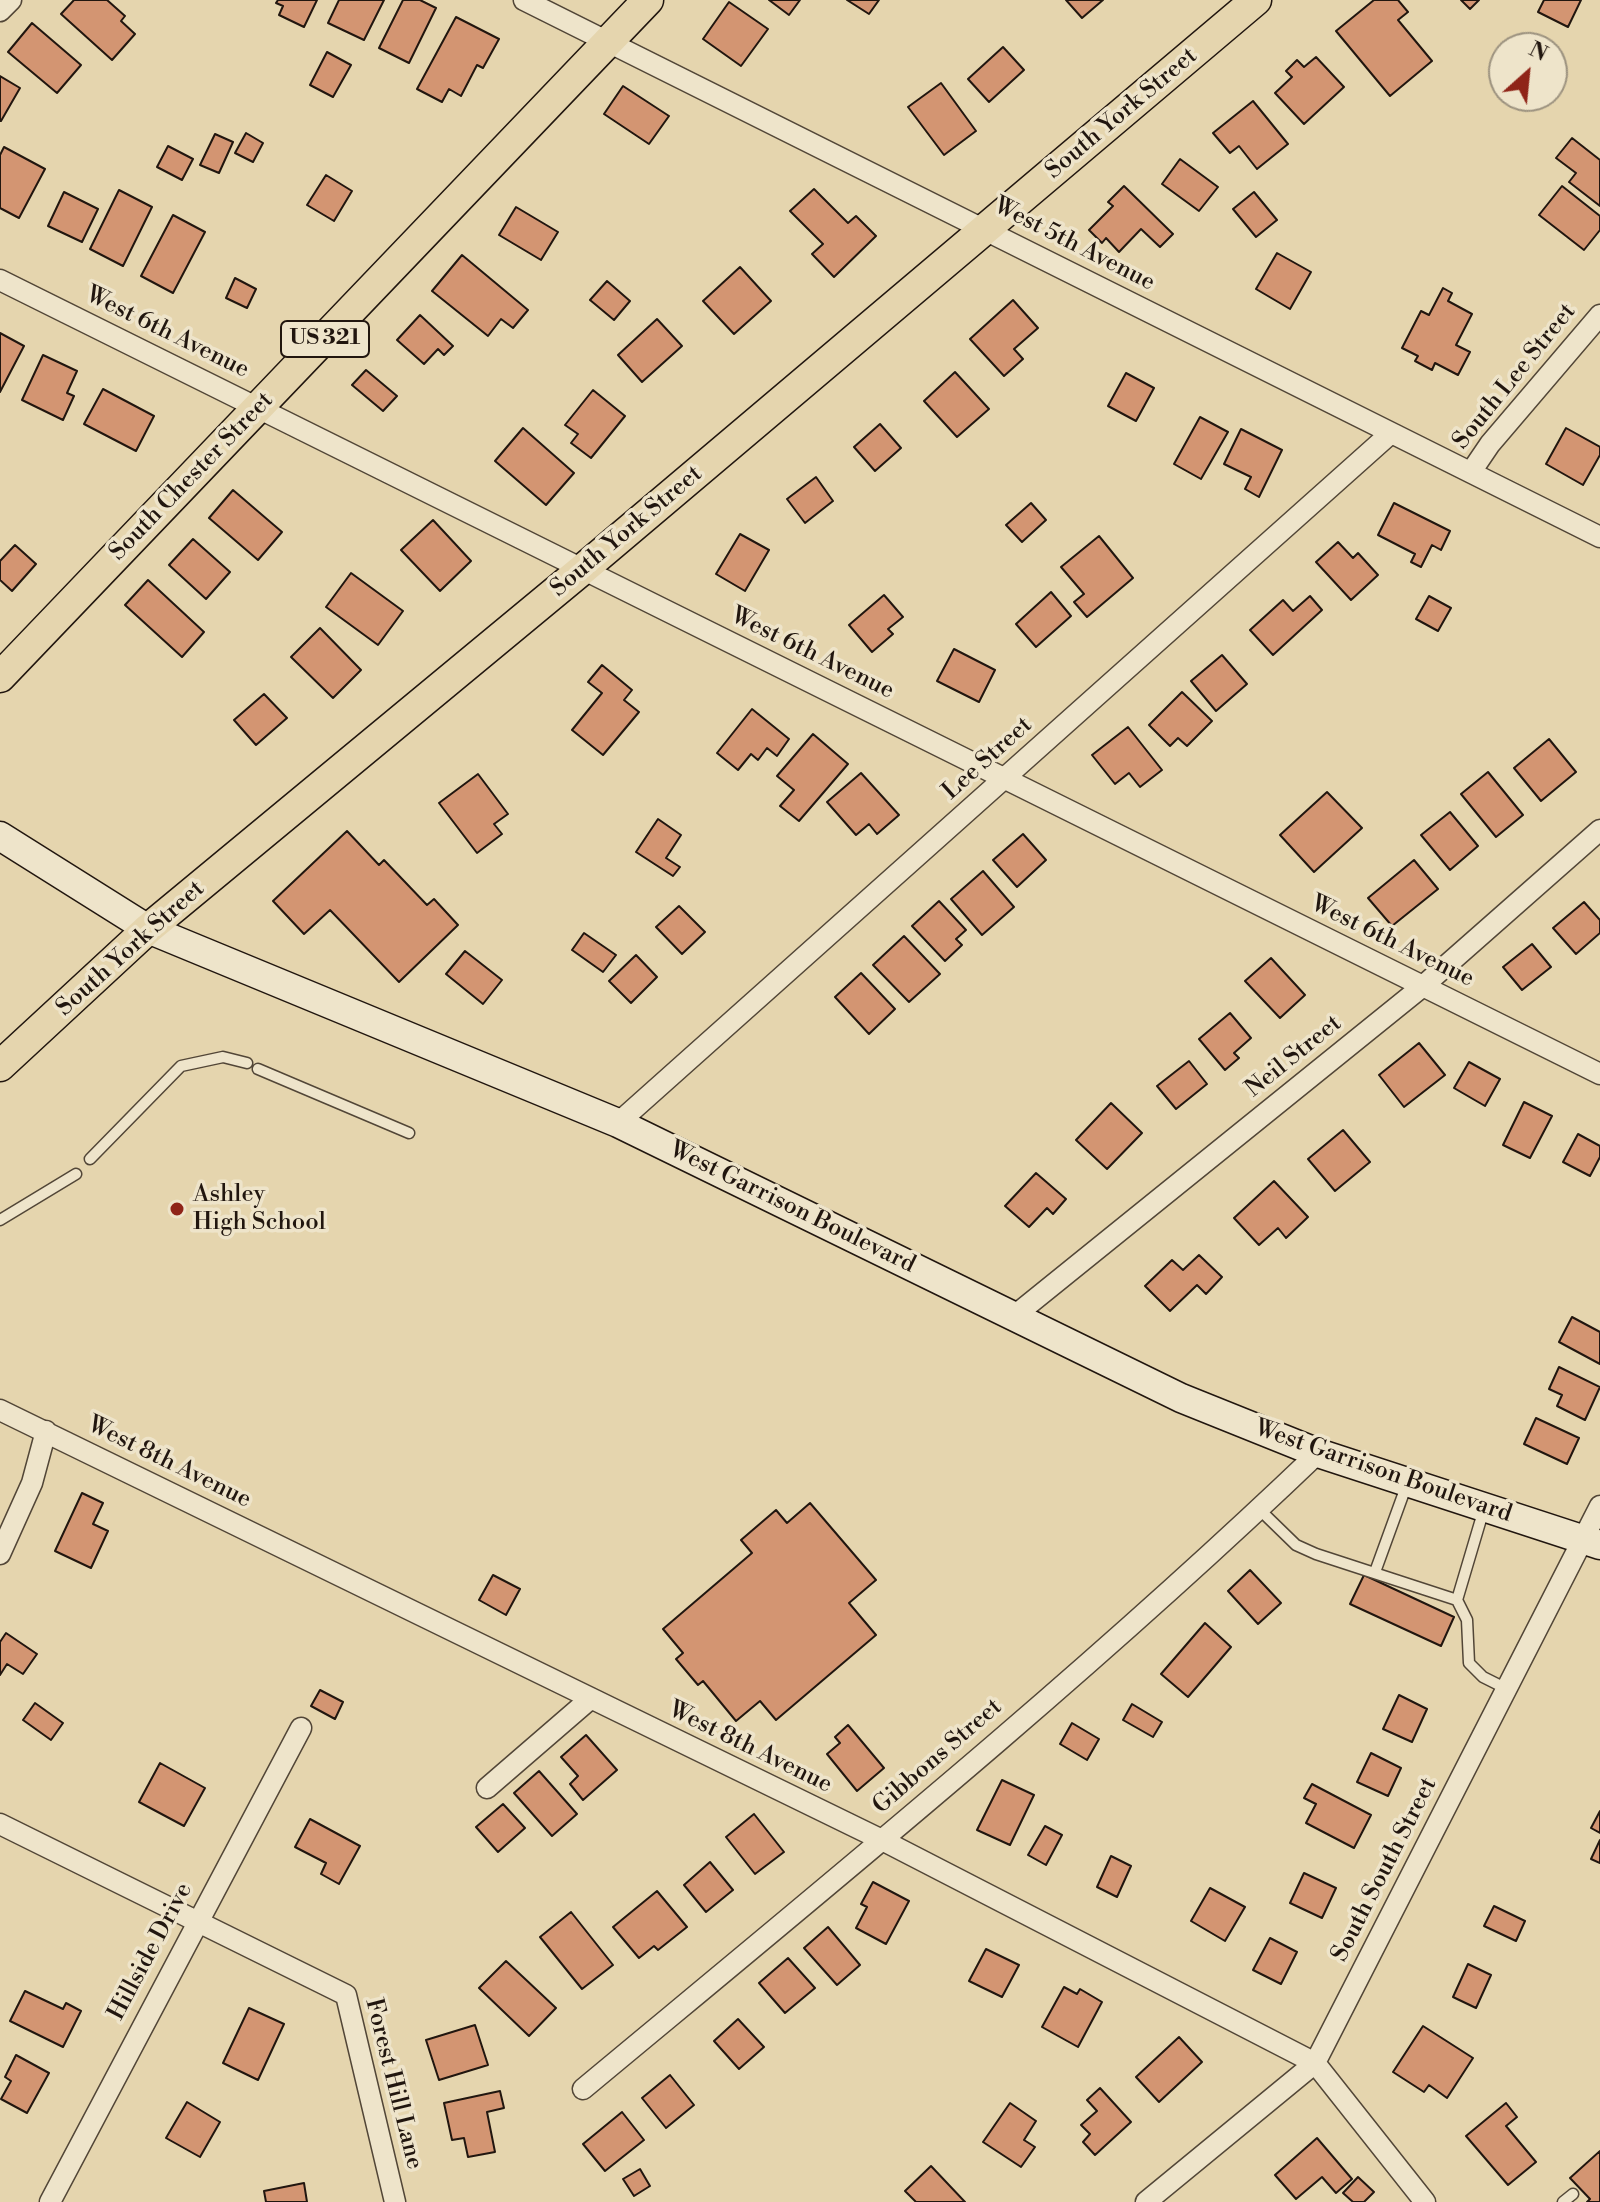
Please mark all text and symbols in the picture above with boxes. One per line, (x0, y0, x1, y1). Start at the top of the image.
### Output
north arrow (1488, 32, 1568, 112)
text: N (1524, 36, 1552, 68)
street label: South York Street (1040, 42, 1204, 186)
street label: West 5th Avenue (989, 192, 1159, 298)
street label: West 6th Avenue (81, 281, 253, 385)
street label: South Lee Street (1447, 298, 1583, 456)
road number: US 321 (281, 321, 369, 357)
street label: South Chester Street (104, 387, 280, 567)
street label: South York Street (545, 460, 709, 604)
street label: West 6th Avenue (726, 602, 898, 706)
street label: Lee Street (937, 711, 1039, 807)
street label: South York Street (51, 875, 211, 1023)
street label: West 6th Avenue (1306, 890, 1478, 994)
street label: Neil Street (1240, 1010, 1348, 1104)
street label: West Garrison Boulevard (664, 1136, 920, 1280)
place label: Ashley High School (193, 1181, 326, 1237)
marker: Ashley High School (168, 1200, 186, 1218)
street label: West 8th Avenue (83, 1411, 255, 1515)
street label: West Garrison Boulevard (1251, 1414, 1515, 1530)
street label: Gibbons Street (868, 1693, 1008, 1821)
street label: West 8th Avenue (664, 1696, 836, 1800)
street label: South South Street (1326, 1773, 1444, 1967)
street label: Hillside Drive (103, 1878, 199, 2026)
street label: Forest Hill Lane (358, 1996, 428, 2172)

